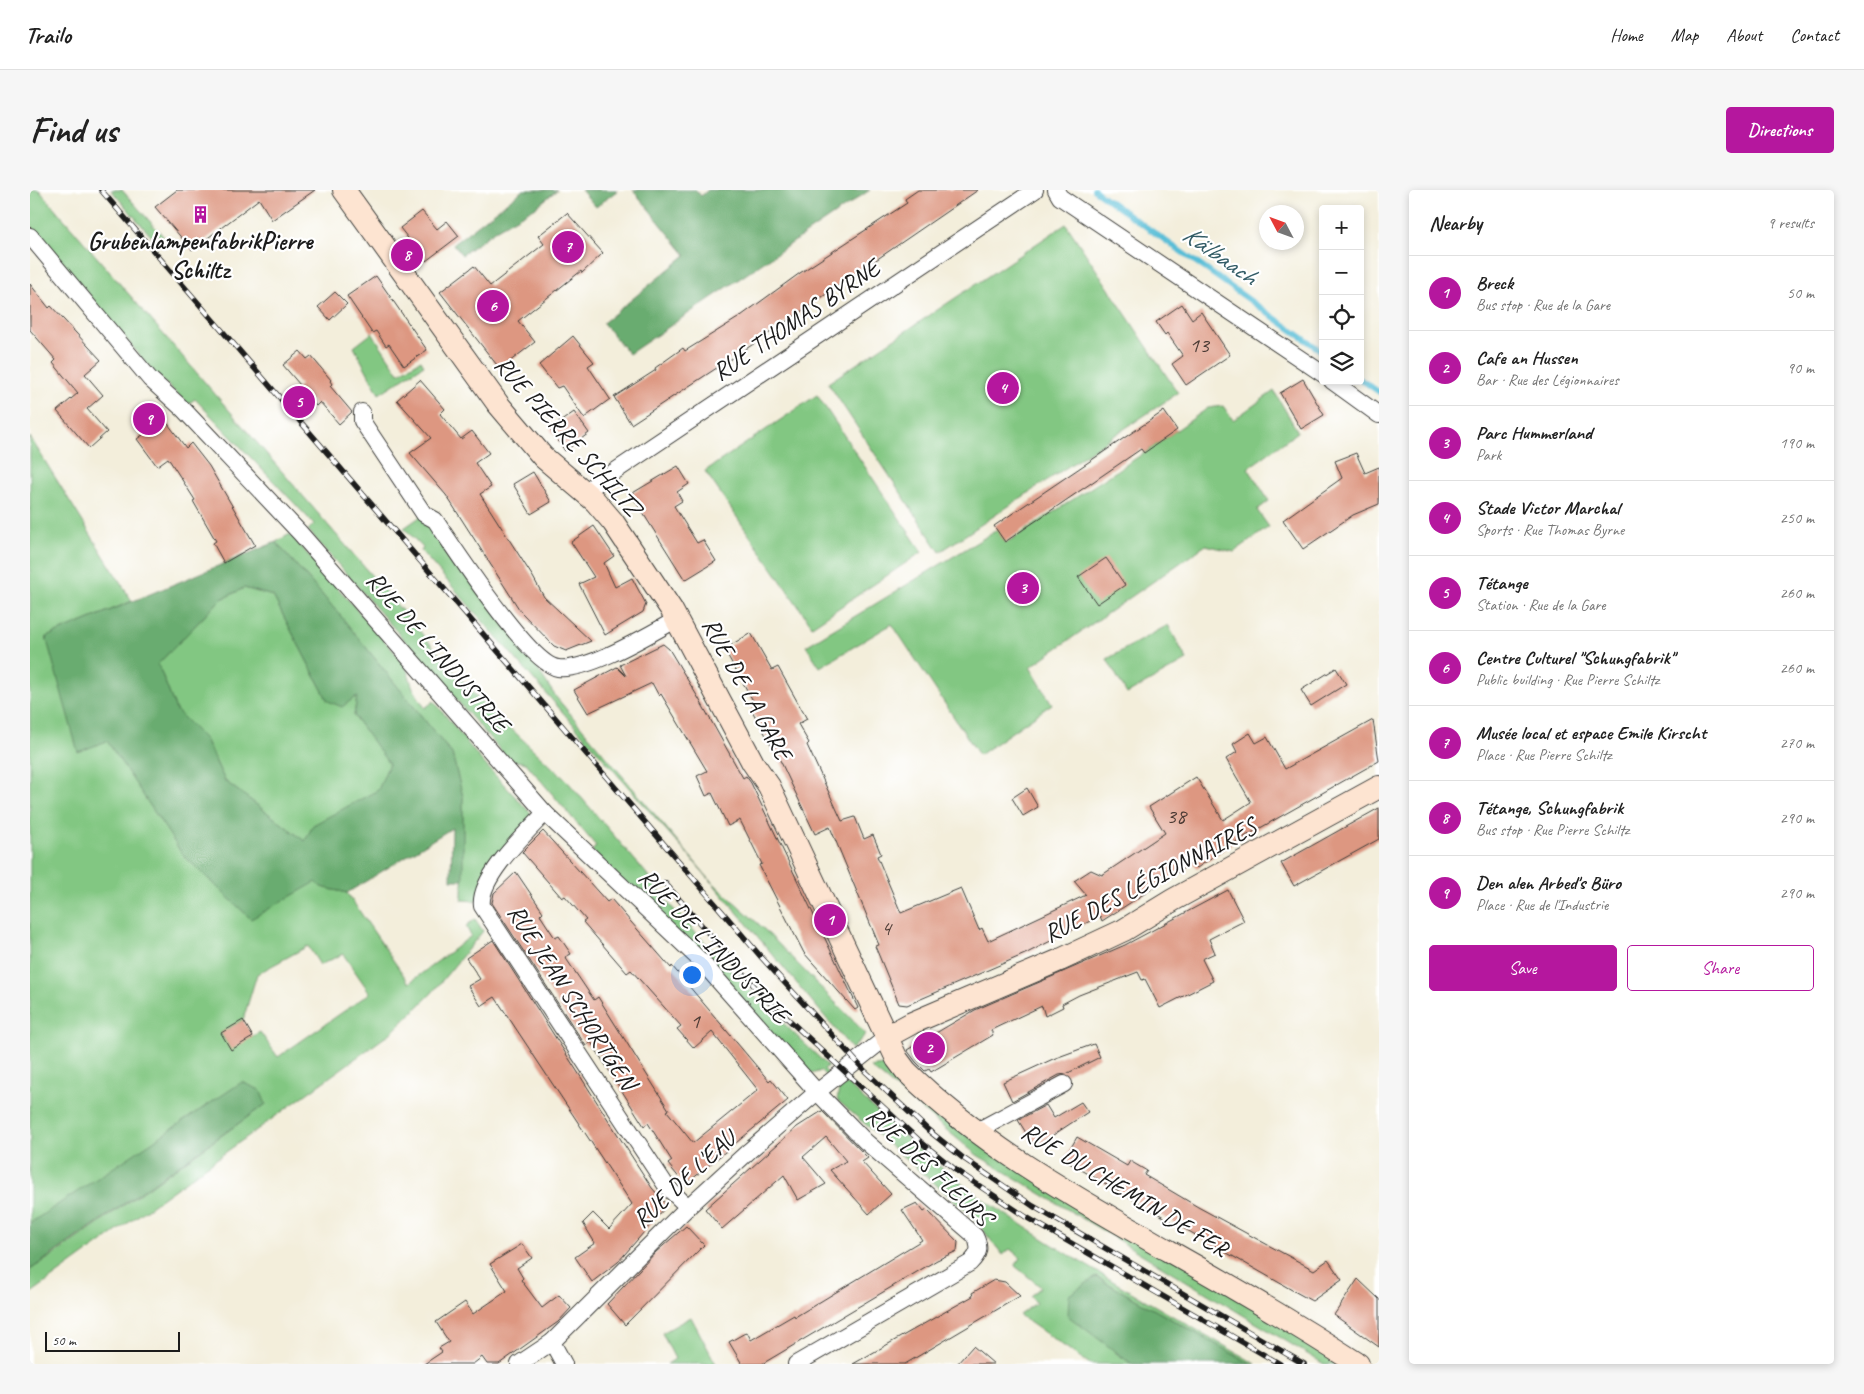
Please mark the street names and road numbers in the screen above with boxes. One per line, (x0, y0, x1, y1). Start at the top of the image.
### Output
street label: RUE THOMAS BYRNE (706, 251, 888, 388)
street label: RUE PIERRE SCHILTZ (488, 349, 651, 526)
street label: RUE DE L'INDUSTRIE (359, 565, 519, 741)
street label: RUE DE LA GARE (695, 612, 801, 769)
street label: RUE DES LÉGIONNAIRES (1038, 809, 1265, 950)
street label: RUE DE L'INDUSTRIE (632, 862, 798, 1032)
street label: RUE JEAN SCHORTGEN (500, 899, 646, 1099)
street label: RUE DES FLEURS (859, 1099, 1002, 1236)
street label: RUE DU CHEMIN DE FER (1016, 1116, 1236, 1265)
street label: RUE DE L'EAU (626, 1120, 745, 1235)

